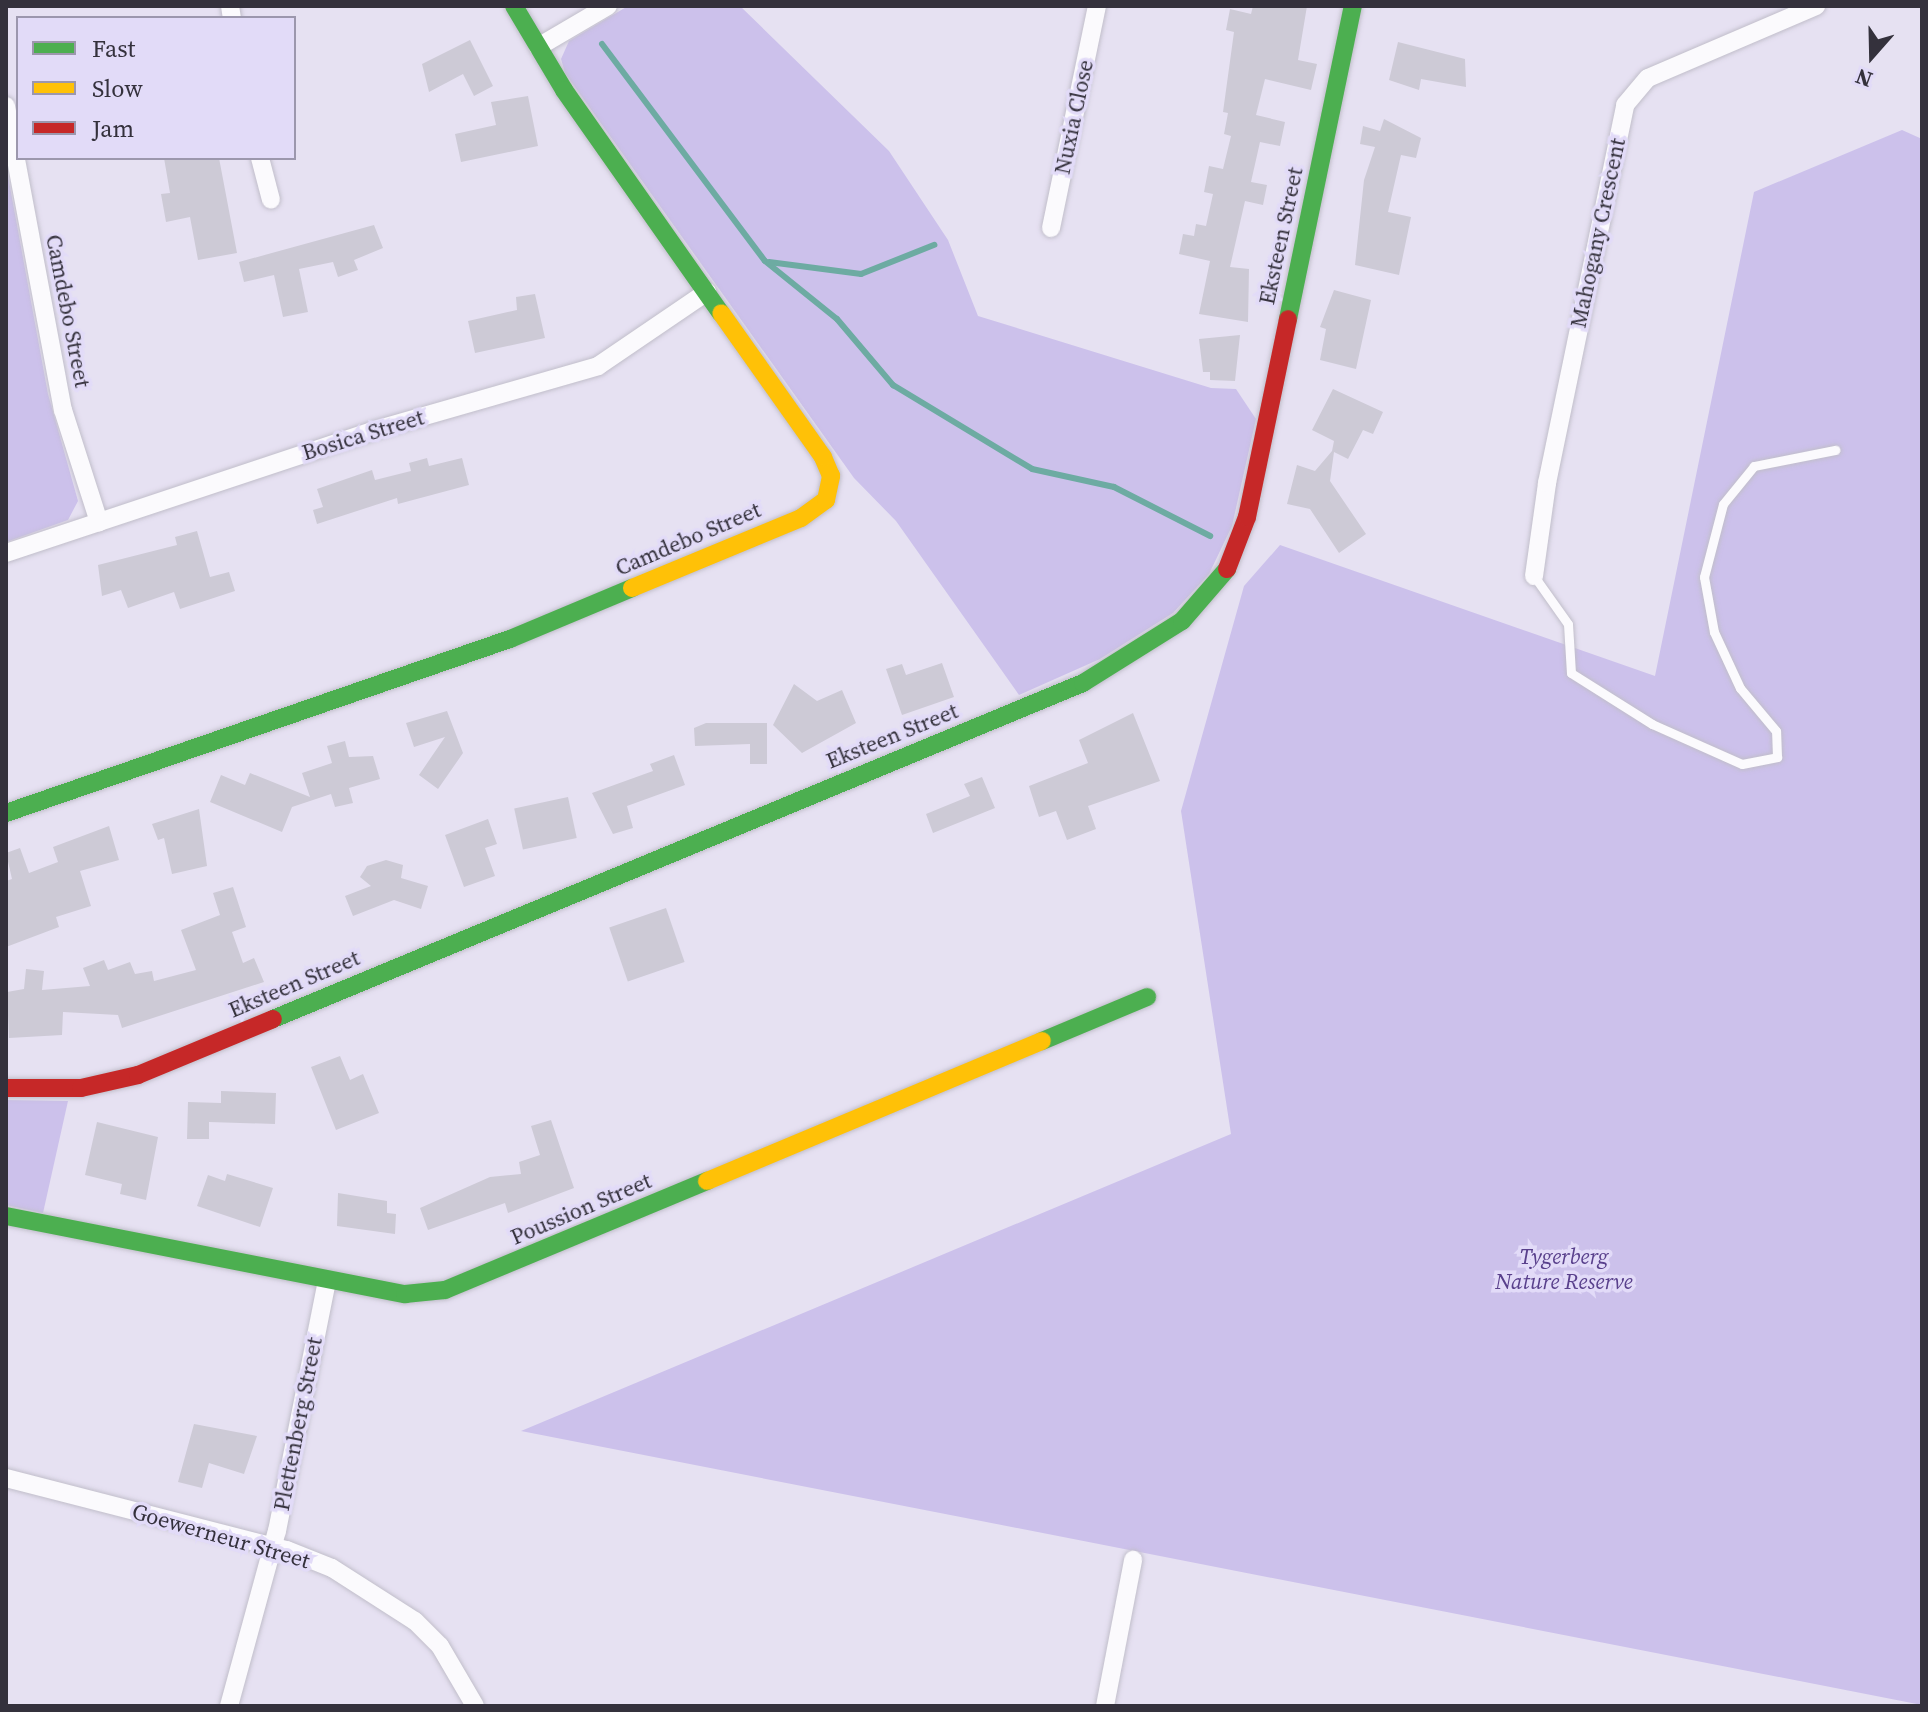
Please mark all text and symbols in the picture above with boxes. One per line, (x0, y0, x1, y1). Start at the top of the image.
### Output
legend (16, 16, 296, 160)
north arrow (1832, 16, 1912, 96)
text: Fast (92, 32, 135, 65)
street label: Nuxia Close (1049, 57, 1099, 177)
text: N (1851, 62, 1876, 95)
text: Slow (92, 72, 143, 105)
text: Jam (92, 112, 134, 145)
street label: Mahogany Crescent (1565, 136, 1631, 330)
street label: Eksteen Street (1254, 165, 1308, 307)
street label: Camdebo Street (40, 232, 96, 390)
street label: Bosica Street (299, 404, 427, 466)
street label: Camdebo Street (611, 497, 765, 581)
street label: Eksteen Street (822, 698, 962, 774)
street label: Eksteen Street (225, 945, 363, 1023)
street label: Poussion Street (507, 1167, 655, 1251)
park label: Tygerberg Nature Reserve (1495, 1243, 1633, 1294)
street label: Plettenberg Street (268, 1335, 328, 1513)
street label: Goewerneur Street (129, 1498, 313, 1574)

